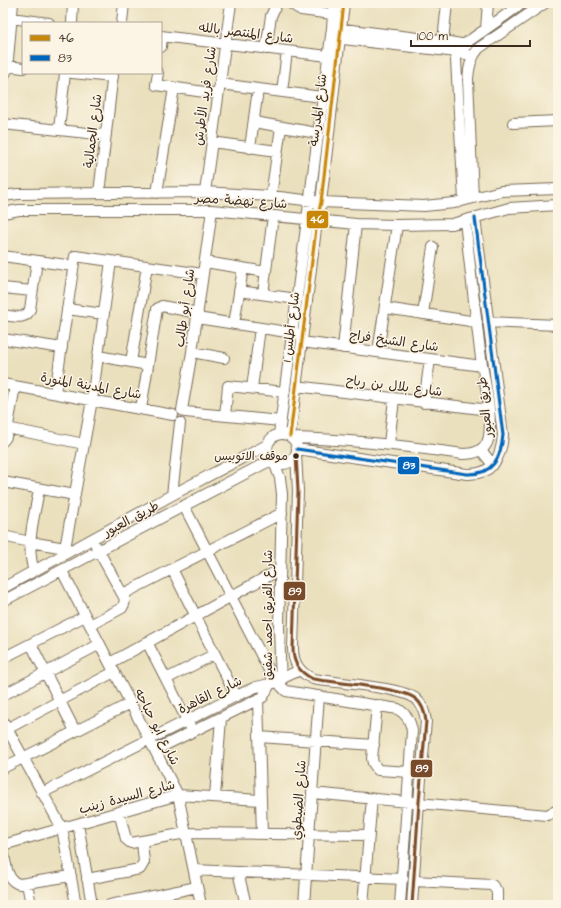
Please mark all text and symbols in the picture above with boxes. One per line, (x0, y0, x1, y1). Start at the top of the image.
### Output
street label: شارع المنتصر بالله (198, 18, 294, 48)
legend (22, 22, 162, 74)
scale bar (411, 22, 530, 48)
text: 100 m (417, 28, 448, 45)
text: 46 (58, 30, 74, 47)
street label: شارع فريد الأطرش (189, 45, 221, 147)
text: 83 (58, 50, 72, 67)
street label: شارع المدرسة (305, 73, 331, 147)
street label: شارع الجمالية (80, 93, 106, 169)
street label: شارع نهضة مصر (193, 189, 288, 213)
line badge: 46 (306, 210, 329, 229)
text: 46 (310, 212, 324, 227)
street label: شارع أبو طالب (171, 268, 199, 348)
street label: شارع أطلس 1 (278, 291, 304, 363)
street label: شارع الشيخ فراج (348, 326, 440, 356)
street label: شارع المدينة المنورة (39, 368, 143, 404)
street label: شارع بلال بن رباح (345, 371, 443, 401)
street label: طريق العبور (473, 376, 497, 439)
place label: موقف الاتوبيس (214, 448, 288, 465)
marker: موقف الاتوبيس (291, 451, 301, 461)
line badge: 83 (397, 456, 420, 475)
text: 83 (403, 458, 416, 473)
street label: طريق العبور (99, 497, 162, 542)
street label: شارع الفريق احمد شفيق (259, 550, 277, 680)
line badge: 89 (283, 581, 306, 601)
text: 89 (288, 584, 302, 599)
street label: شارع القاهرة (175, 672, 245, 718)
street label: شارع ابو حباجه (130, 686, 184, 768)
street label: شارع الضيطوي (287, 759, 311, 841)
line badge: 89 (410, 759, 433, 778)
text: 89 (415, 761, 429, 776)
street label: شارع السيدة زينب (77, 776, 177, 818)

